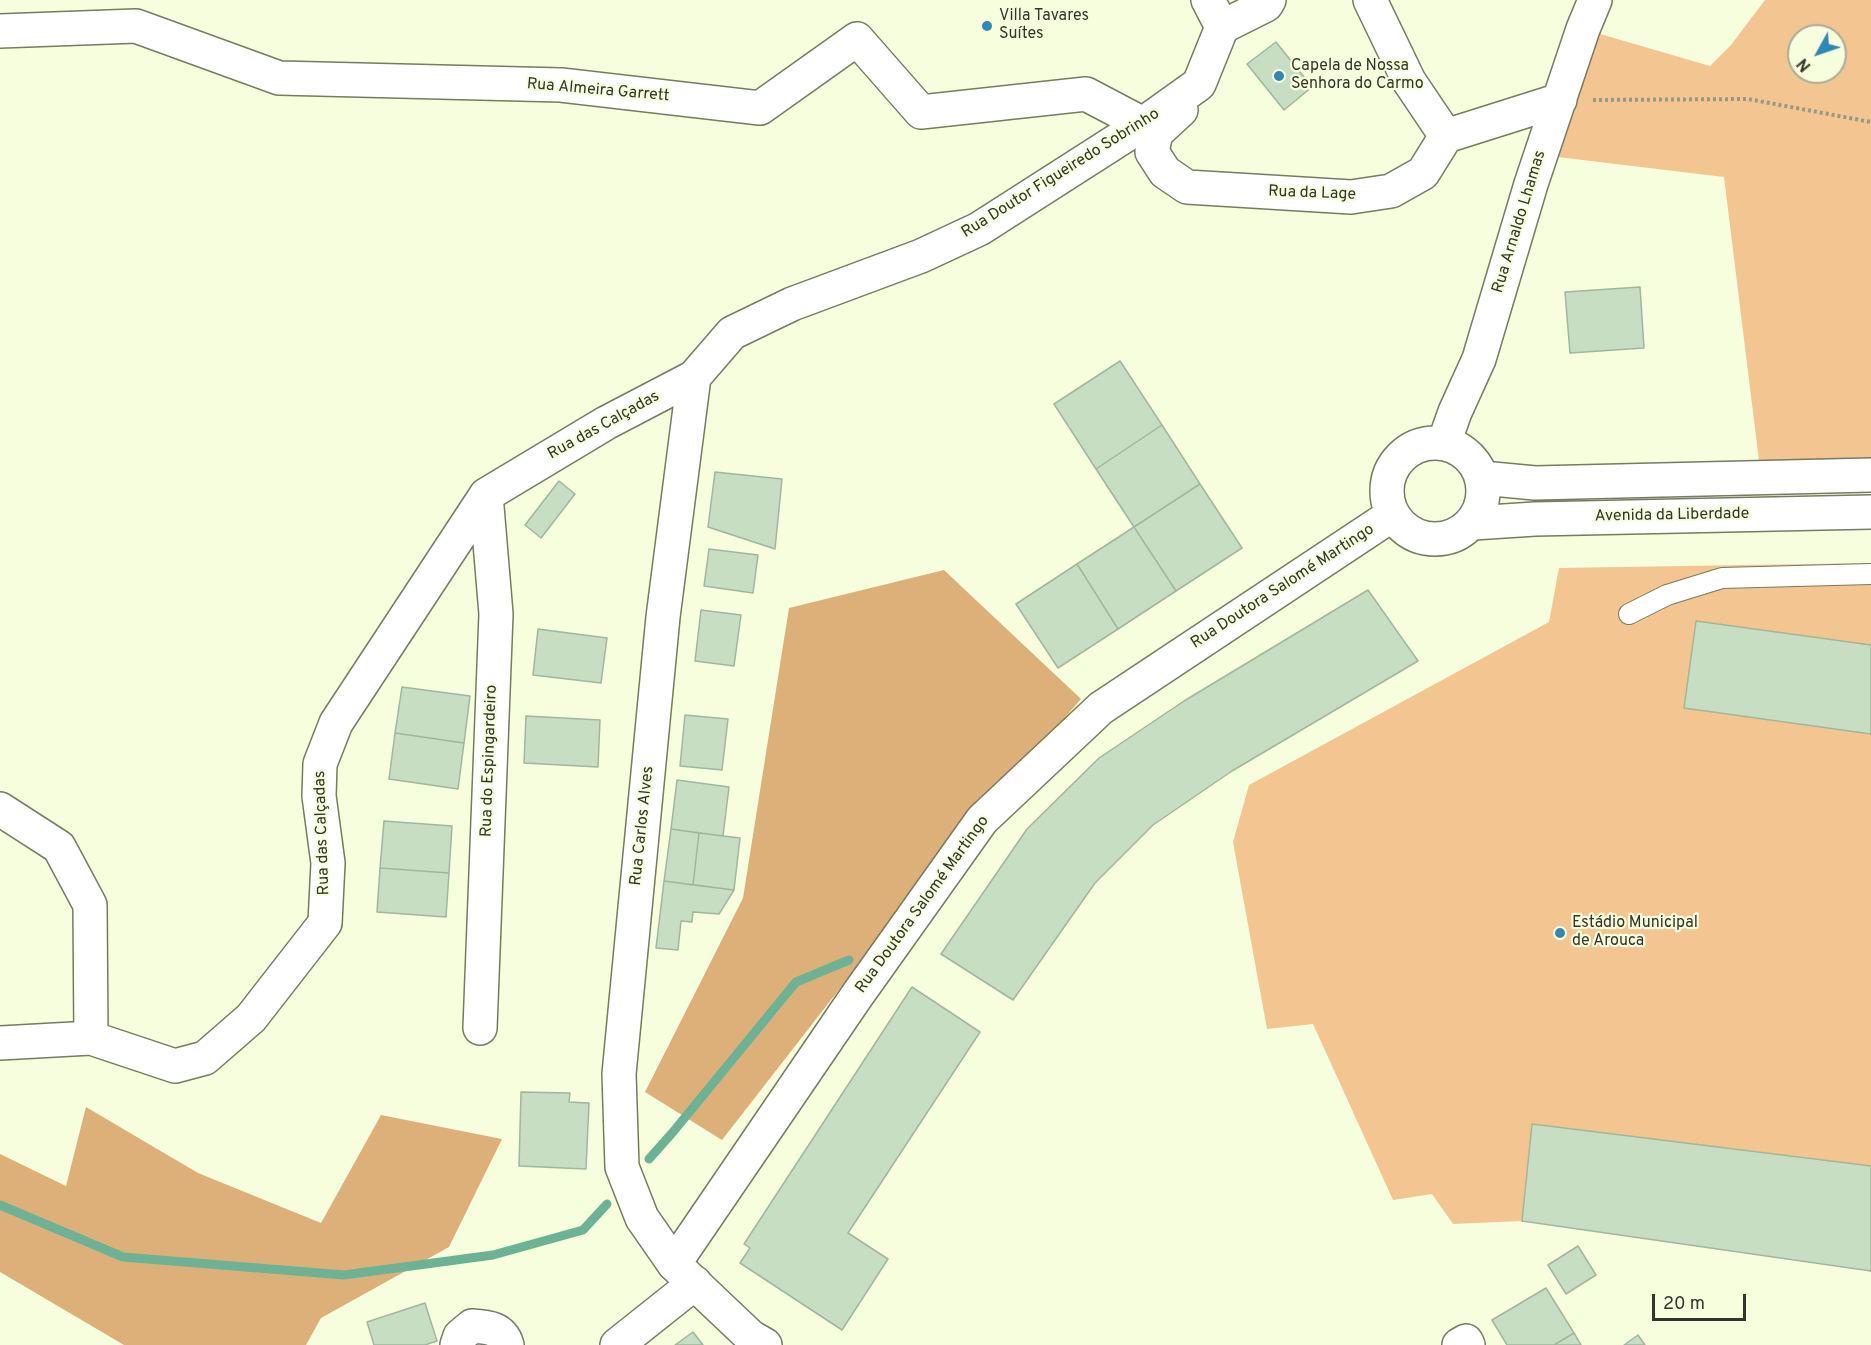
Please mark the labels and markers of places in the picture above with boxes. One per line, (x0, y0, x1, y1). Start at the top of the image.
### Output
place label: Villa Tavares Suítes (999, 7, 1089, 45)
marker: Villa Tavares Suítes (980, 19, 994, 33)
place label: Capela de Nossa Senhora do Carmo (1291, 57, 1424, 95)
marker: Capela de Nossa Senhora do Carmo (1272, 69, 1286, 83)
place label: Estádio Municipal de Arouca (1572, 914, 1698, 952)
marker: Estádio Municipal de Arouca (1553, 926, 1567, 940)

